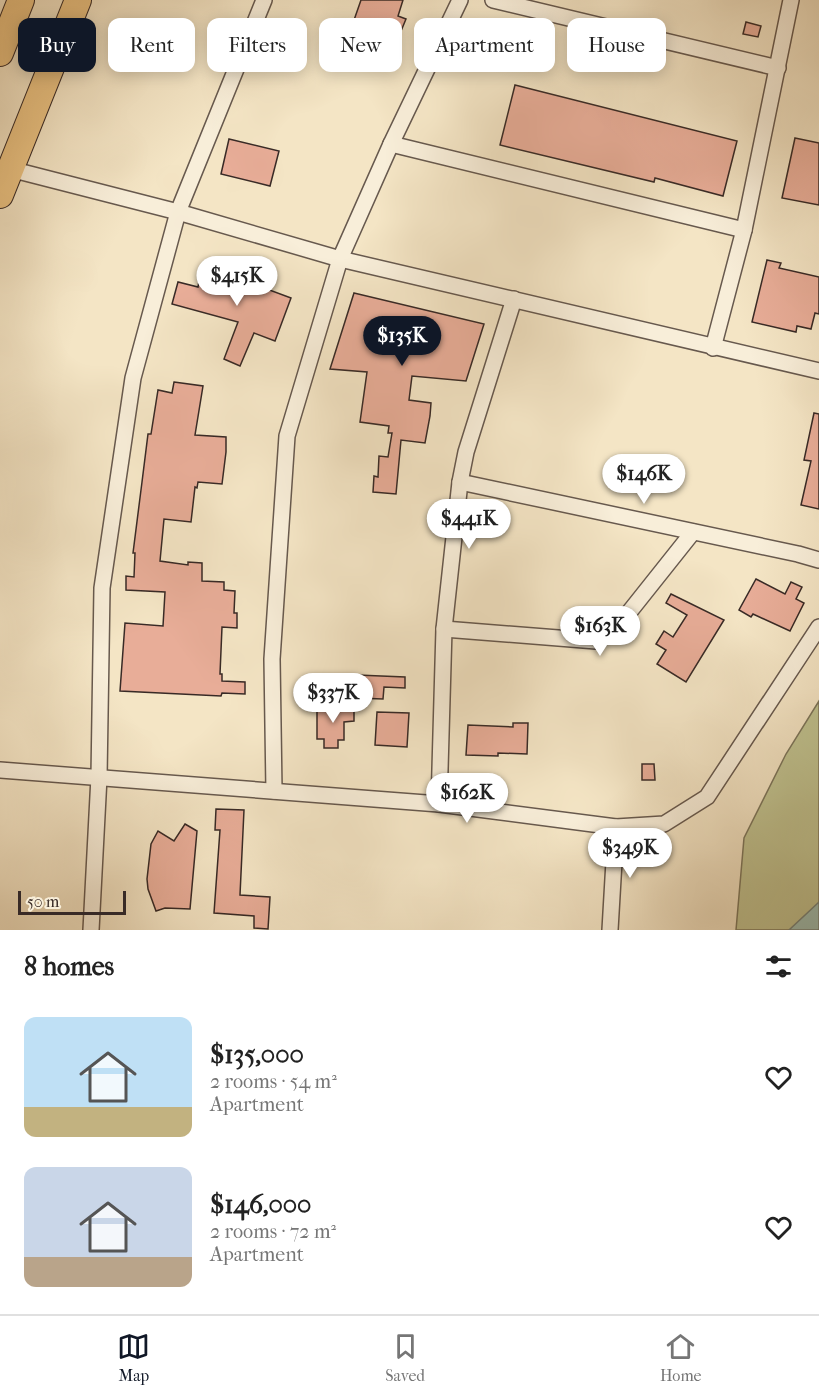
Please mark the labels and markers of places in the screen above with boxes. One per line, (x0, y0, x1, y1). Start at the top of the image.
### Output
pin: $415K (195, 256, 279, 307)
pin: $135K (360, 316, 444, 367)
pin: $146K (602, 454, 686, 505)
pin: $441K (427, 499, 511, 550)
pin: $163K (558, 606, 642, 657)
pin: $337K (291, 673, 375, 724)
pin: $162K (425, 773, 509, 824)
pin: $349K (588, 828, 672, 879)

